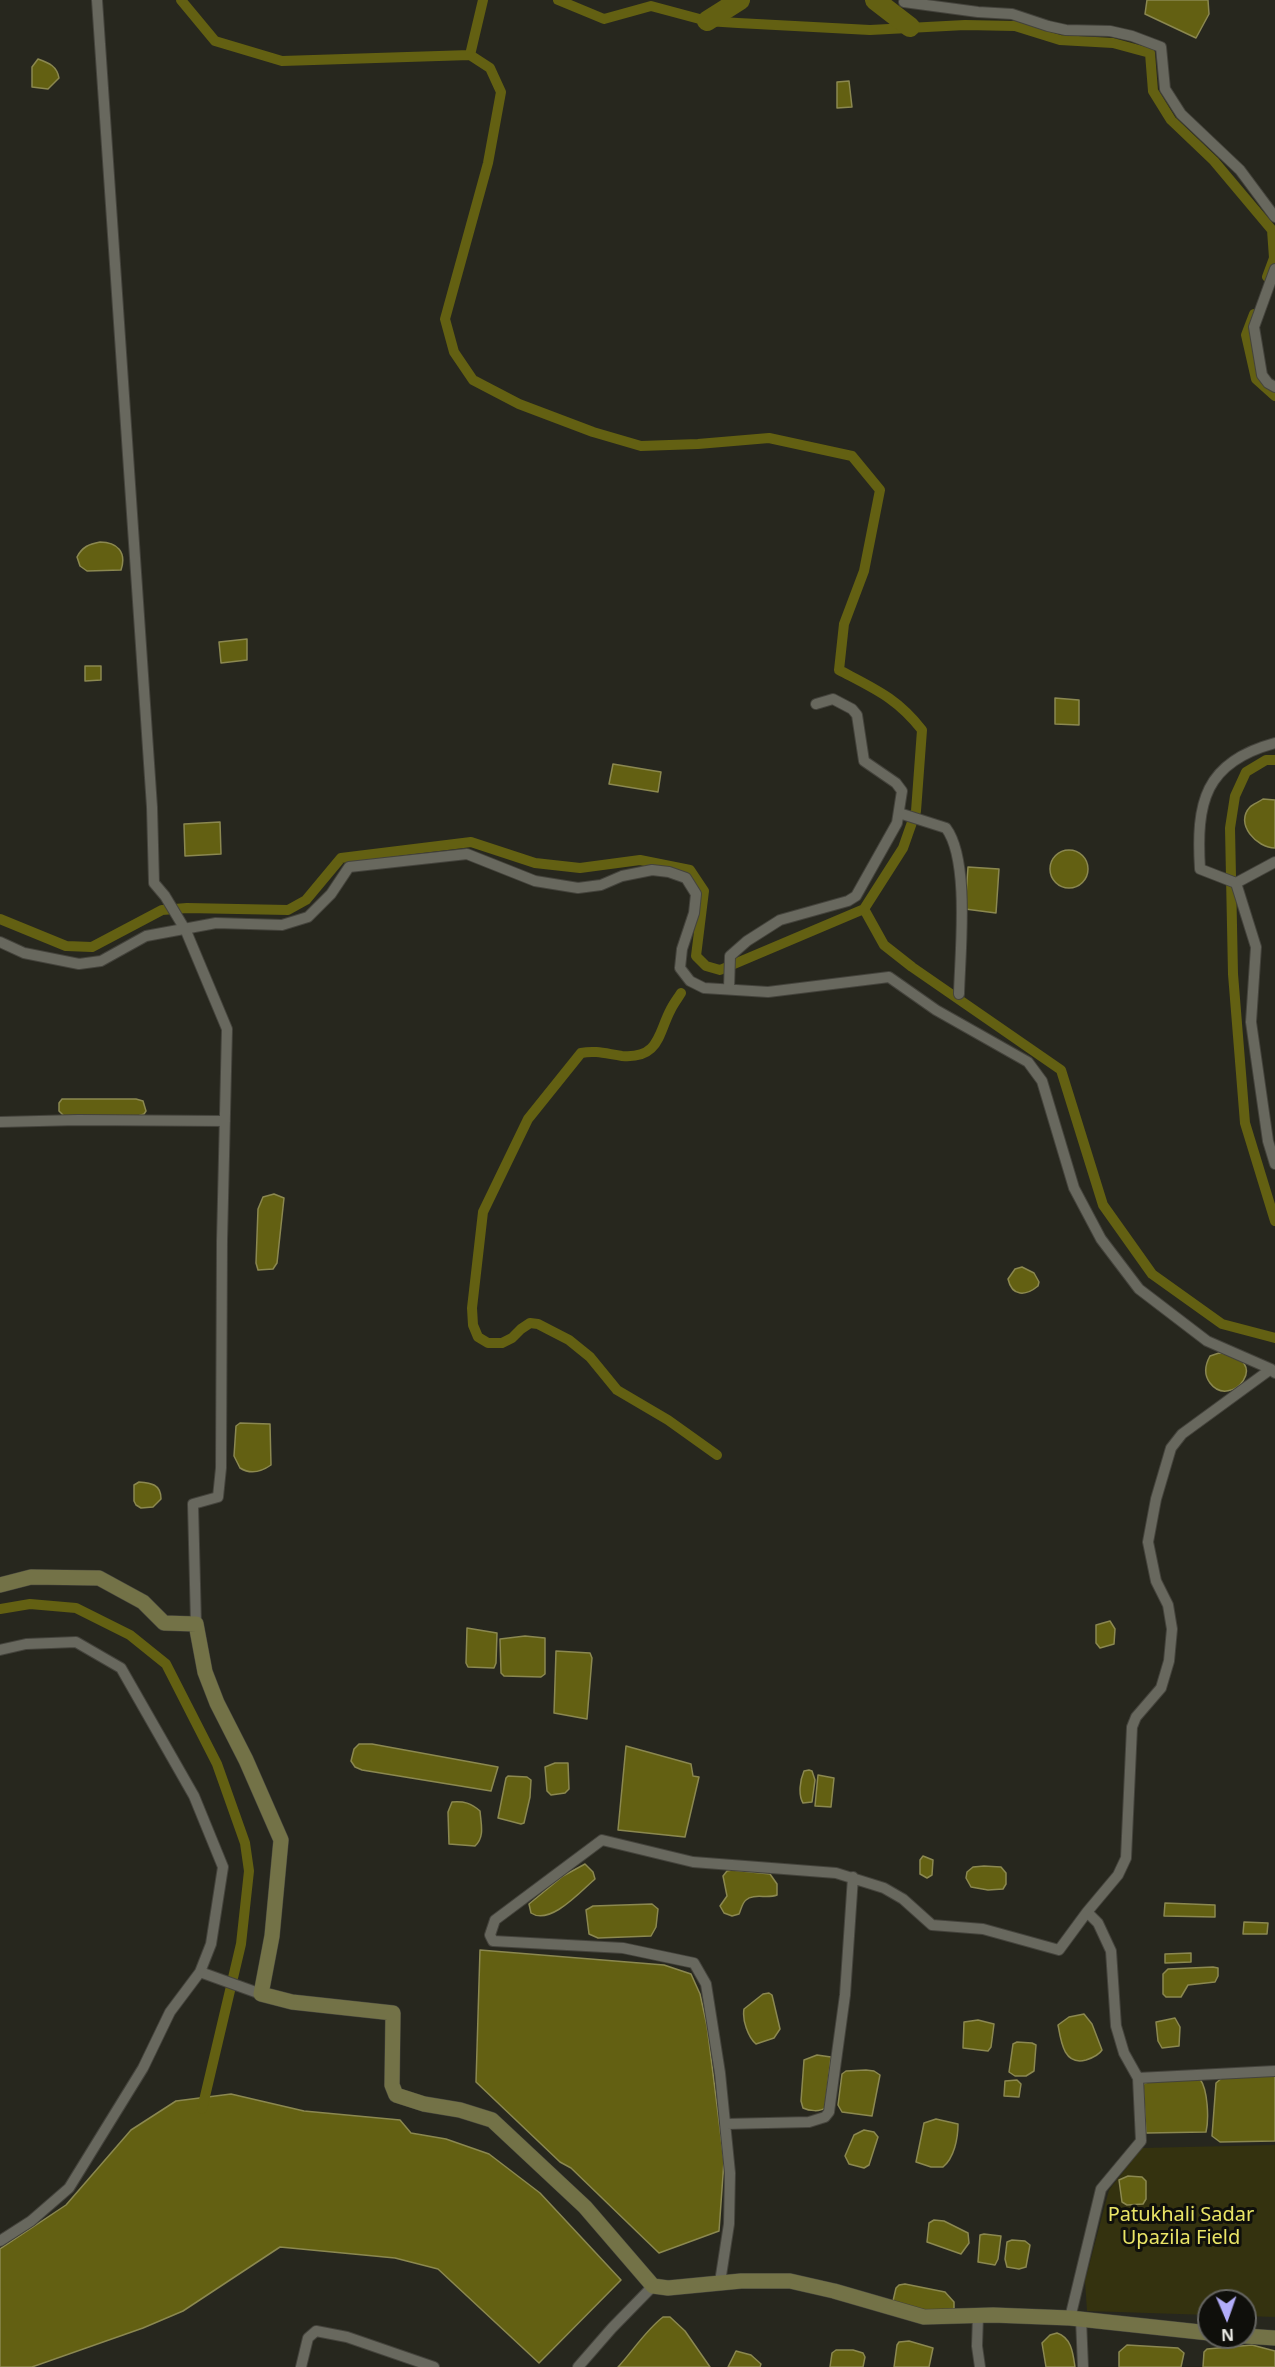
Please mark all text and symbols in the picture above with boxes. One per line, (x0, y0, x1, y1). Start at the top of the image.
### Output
park label: Patukhali Sadar Upazila Field (1108, 2203, 1254, 2250)
north arrow (1197, 2289, 1257, 2349)
text: N (1221, 2324, 1234, 2346)

